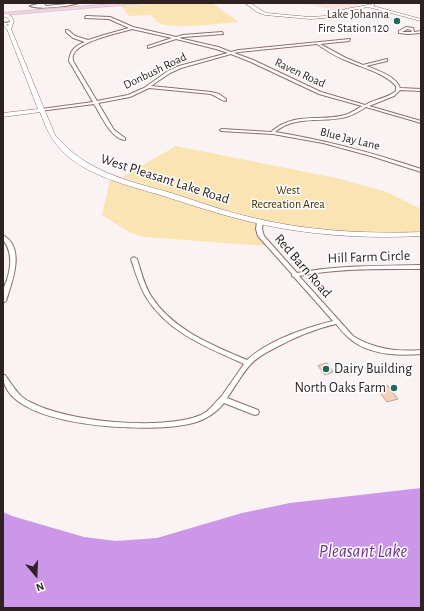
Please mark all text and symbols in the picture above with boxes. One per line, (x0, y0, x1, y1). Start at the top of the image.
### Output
place label: Lake Johanna Fire Station 120 (318, 7, 389, 35)
marker: Lake Johanna Fire Station 120 (392, 16, 402, 26)
street label: Donbush Road (121, 50, 189, 92)
street label: Raven Road (272, 55, 328, 91)
street label: Blue Jay Lane (319, 125, 381, 153)
street label: West Pleasant Lake Road (98, 150, 232, 208)
park label: West Recreation Area (251, 183, 325, 211)
street label: Red Barn Road (271, 231, 335, 301)
street label: Hill Farm Circle (327, 247, 411, 267)
place label: Dairy Building (334, 361, 412, 377)
marker: Dairy Building (321, 364, 331, 374)
place label: North Oaks Farm (294, 380, 386, 396)
marker: North Oaks Farm (389, 383, 399, 393)
water label: Pleasant Lake (319, 541, 407, 563)
north arrow (16, 555, 56, 595)
text: N (35, 580, 45, 593)

